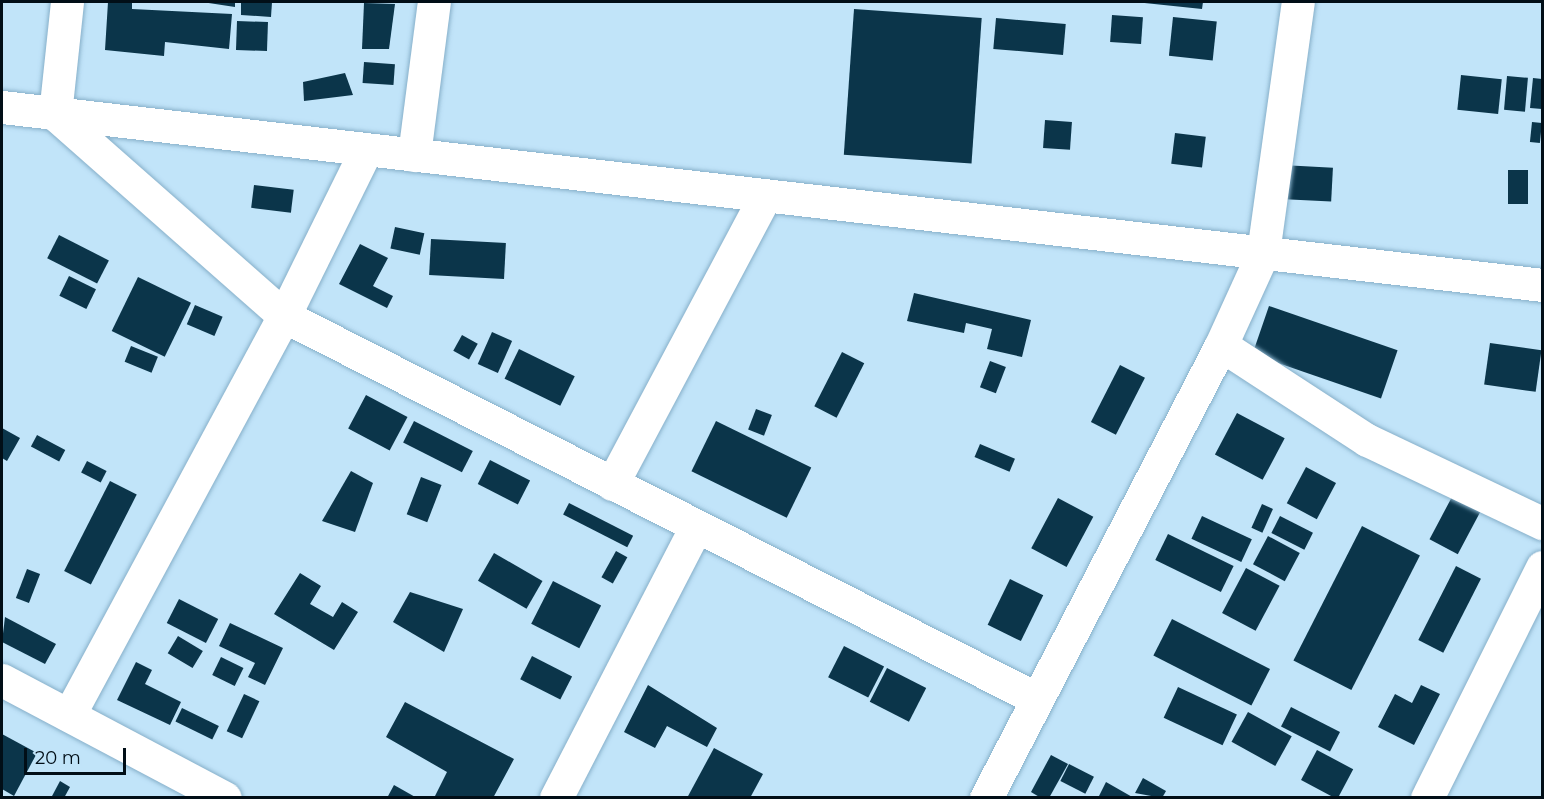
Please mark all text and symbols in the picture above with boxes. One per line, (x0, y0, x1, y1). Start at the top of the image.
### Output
scale bar (27, 736, 129, 774)
text: 20 m (35, 747, 81, 769)

